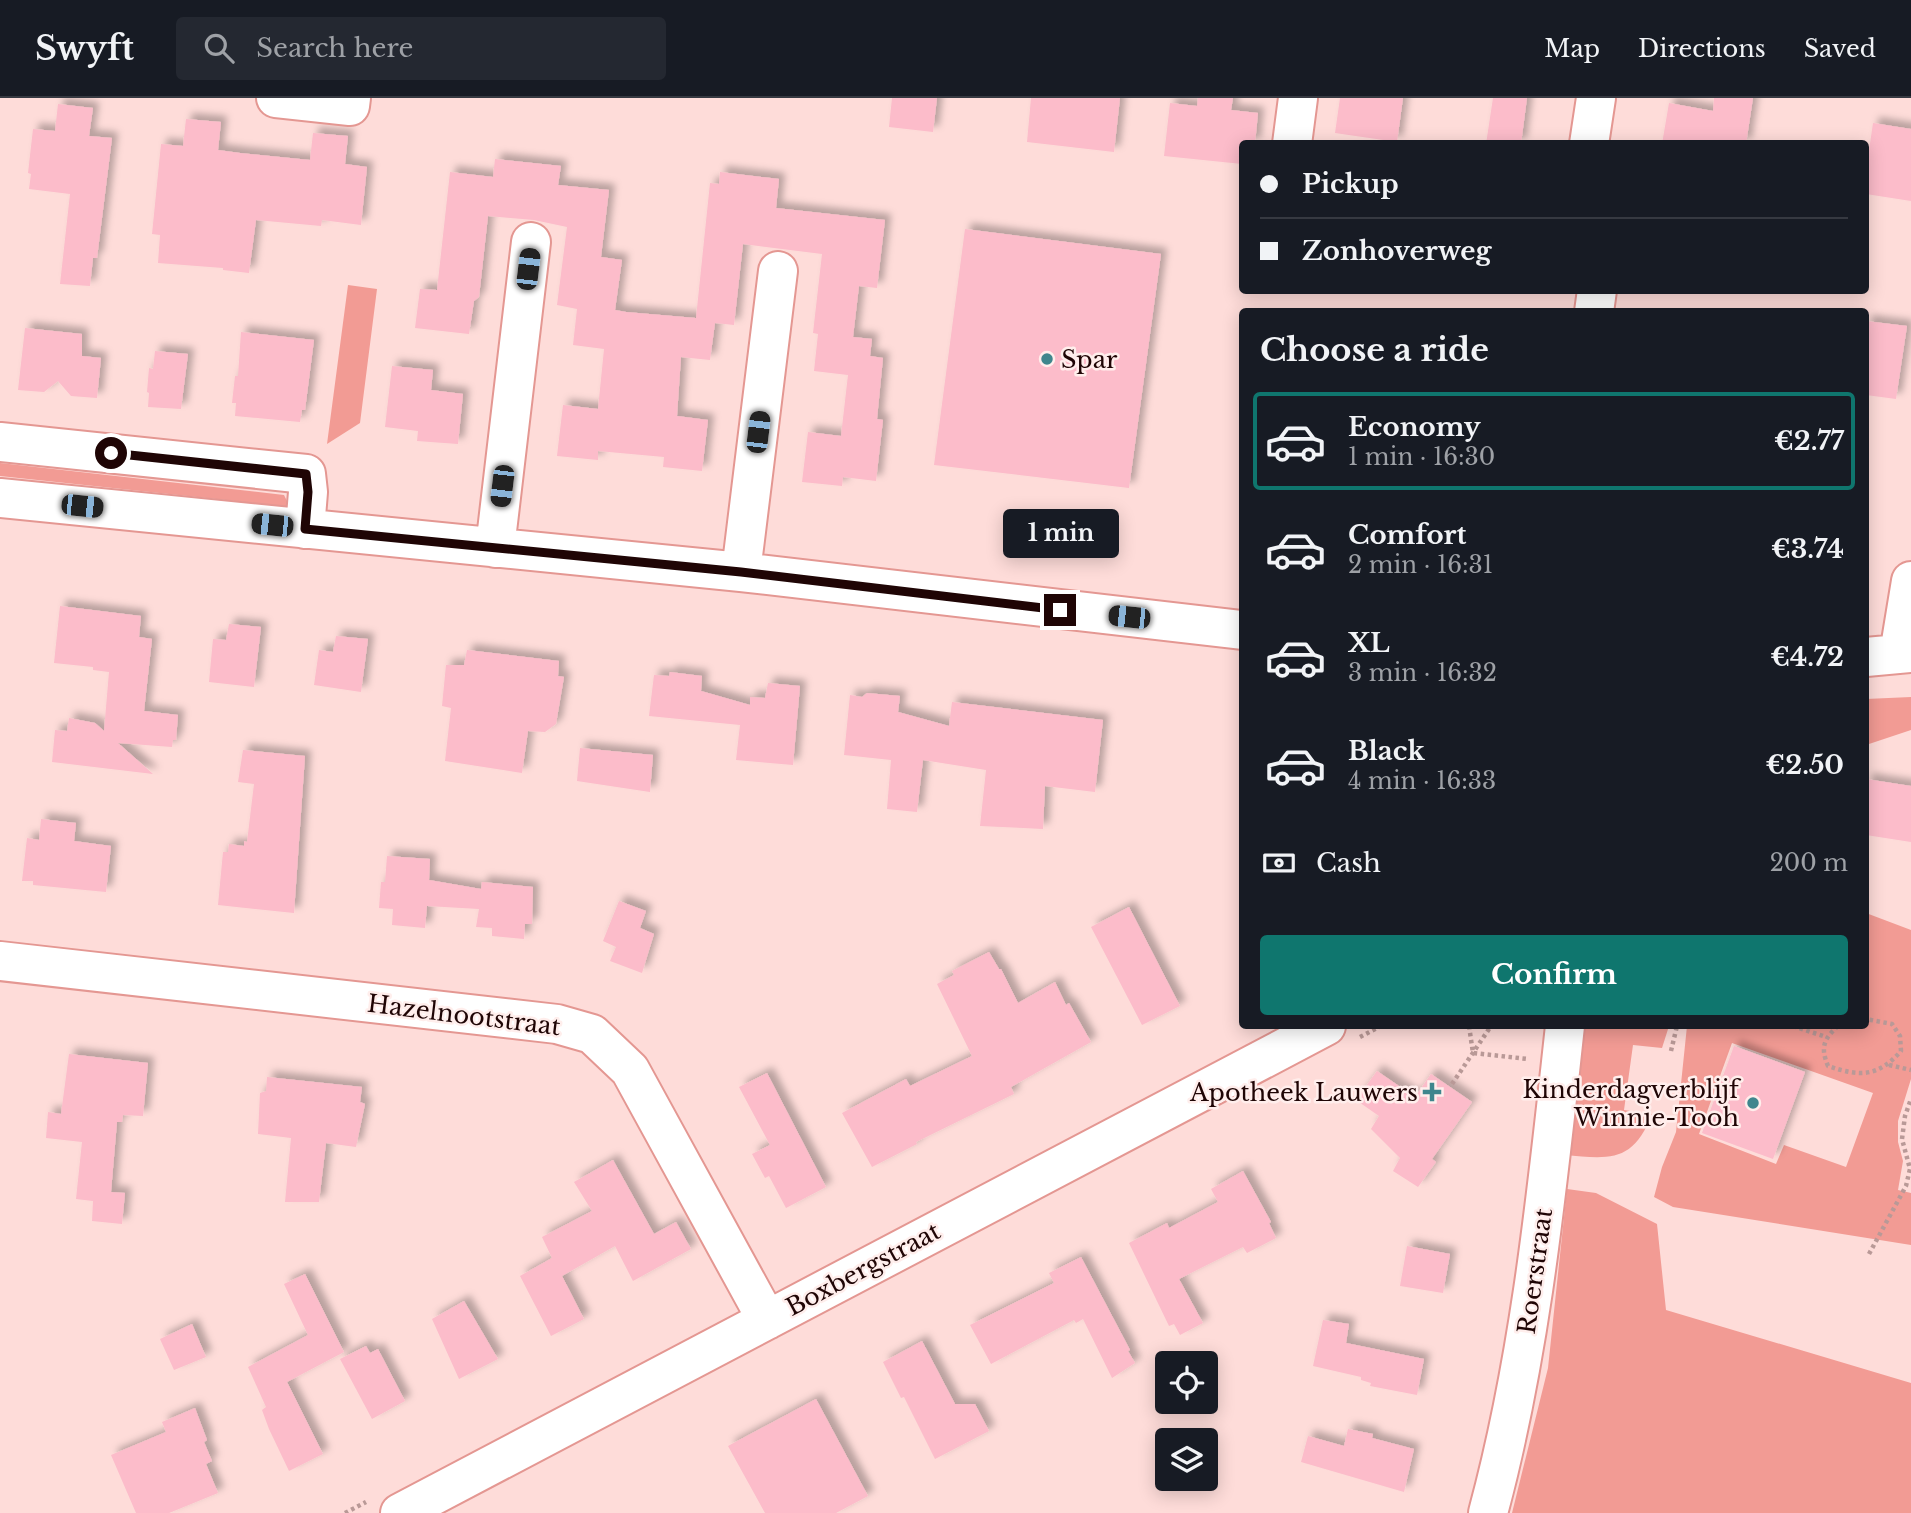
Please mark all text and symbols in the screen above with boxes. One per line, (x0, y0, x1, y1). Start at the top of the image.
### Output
search box (176, 17, 666, 80)
text: Swyft (35, 28, 134, 69)
icon: search (200, 29, 238, 67)
text: Search here (256, 32, 414, 64)
text: Map (1544, 34, 1600, 63)
text: Directions (1638, 34, 1766, 63)
text: Saved (1804, 34, 1876, 63)
text: Pickup (1302, 168, 1399, 200)
text: Zonhoverweg (1302, 235, 1491, 267)
car (516, 247, 541, 291)
text: Choose a ride (1260, 330, 1489, 370)
place label: Spar (1061, 345, 1118, 374)
marker: Spar (1039, 351, 1055, 367)
car (746, 410, 771, 454)
icon: car (1264, 410, 1327, 473)
text: Economy (1348, 411, 1481, 443)
text: €2.77 (1774, 425, 1844, 457)
route start (95, 437, 127, 469)
text: 1 min · 16:30 (1348, 443, 1495, 471)
car (490, 464, 515, 508)
car (61, 493, 104, 519)
callout: 1 min (1002, 508, 1118, 558)
car (251, 512, 294, 538)
icon: car (1264, 518, 1327, 581)
text: 1 min (1028, 519, 1094, 547)
text: Comfort (1348, 519, 1466, 551)
text: €3.74 (1771, 533, 1844, 565)
text: 2 min · 16:31 (1348, 551, 1493, 579)
route end (1044, 594, 1076, 626)
car (1108, 604, 1151, 630)
icon: car (1264, 626, 1327, 689)
text: XL (1348, 627, 1390, 659)
text: €4.72 (1770, 641, 1844, 673)
text: 3 min · 16:32 (1348, 659, 1497, 687)
icon: car (1264, 734, 1327, 797)
text: Black (1348, 735, 1425, 767)
text: €2.50 (1765, 749, 1844, 781)
text: 4 min · 16:33 (1348, 767, 1496, 795)
icon: cash (1260, 844, 1298, 882)
text: Cash (1316, 847, 1381, 879)
text: 200 m (1770, 849, 1848, 877)
button: Confirm (1260, 935, 1848, 1015)
street label: Hazelnootstraat (366, 989, 562, 1041)
place label: Kinderdagverblijf Winnie-Tooh (1522, 1075, 1742, 1132)
place label: Apotheek Lauwers (1189, 1078, 1418, 1107)
marker: Apotheek Lauwers (1424, 1084, 1440, 1100)
marker: Kinderdagverblijf Winnie-Tooh (1745, 1095, 1761, 1111)
street label: Roerstraat (1512, 1206, 1558, 1336)
street label: Boxbergstraat (781, 1216, 945, 1322)
map controls (1155, 1351, 1218, 1491)
button: locate (1155, 1351, 1218, 1414)
button: layers (1155, 1428, 1218, 1491)

